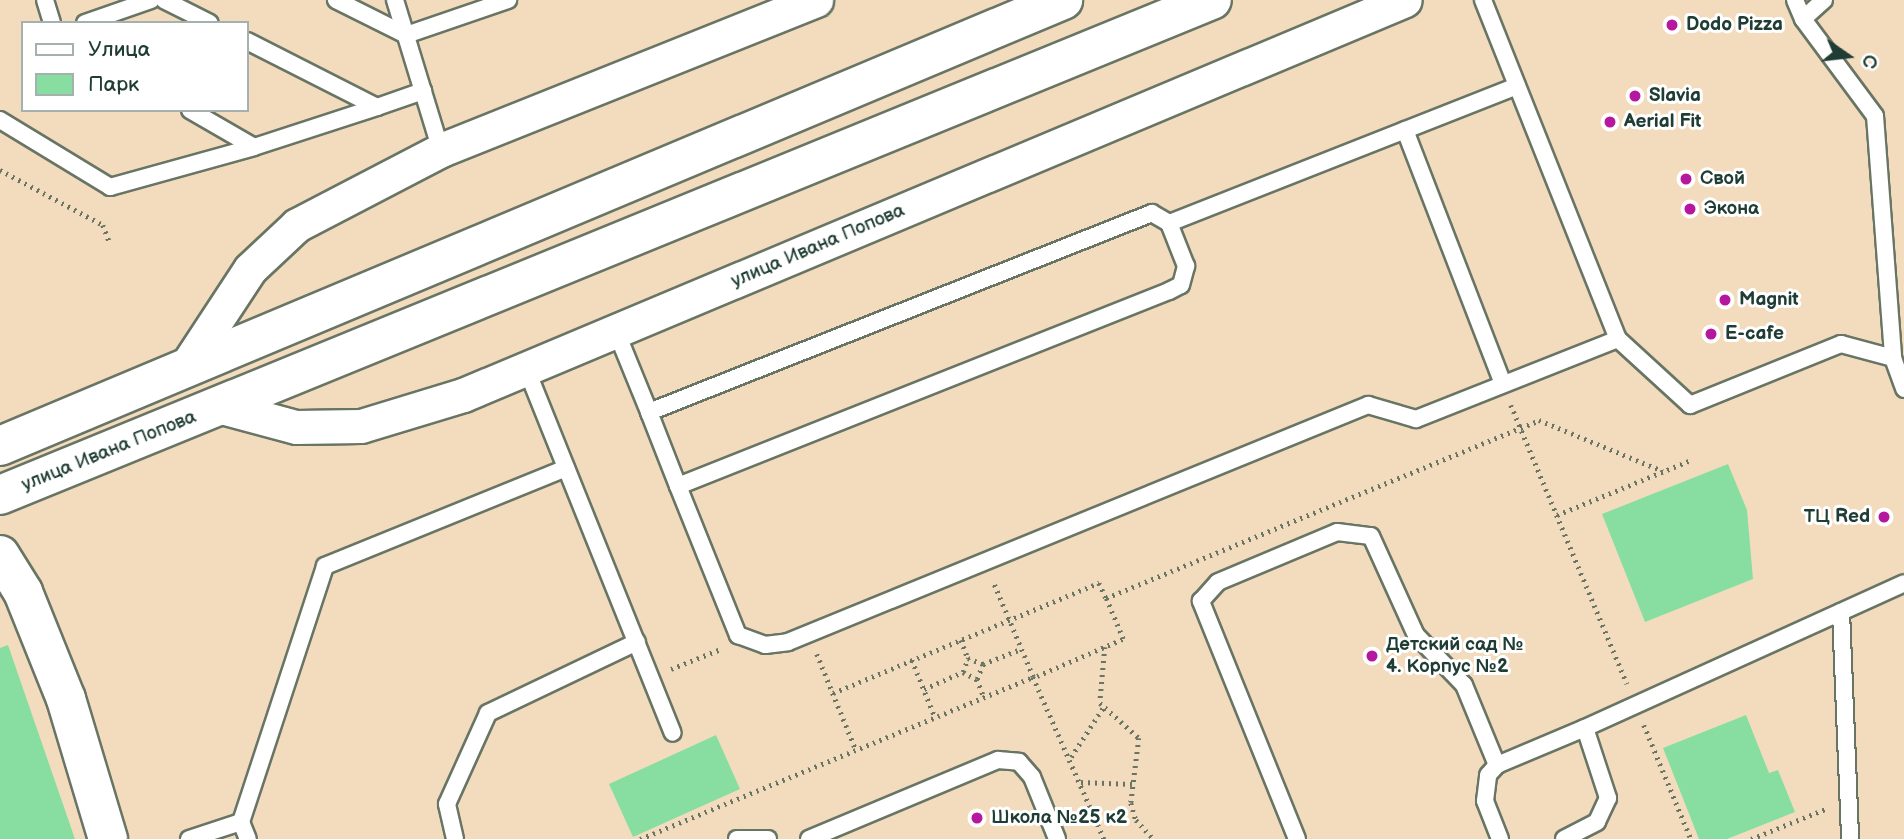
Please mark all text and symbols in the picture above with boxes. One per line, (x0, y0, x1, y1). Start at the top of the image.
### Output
place label: Dodo Pizza (1686, 14, 1783, 36)
marker: Dodo Pizza (1664, 17, 1680, 33)
legend (21, 21, 248, 112)
north arrow (1813, 21, 1883, 91)
text: Улица (88, 37, 150, 62)
text: С (1856, 52, 1882, 70)
text: Парк (88, 72, 139, 97)
place label: Slavia (1649, 85, 1701, 107)
marker: Slavia (1627, 88, 1643, 104)
place label: Aerial Fit (1624, 111, 1701, 133)
marker: Aerial Fit (1602, 114, 1618, 130)
place label: Свой (1700, 168, 1745, 190)
marker: Свой (1678, 171, 1694, 187)
place label: Экона (1704, 198, 1759, 220)
street label: улица Ивана Попова (728, 199, 908, 293)
marker: Экона (1682, 201, 1698, 217)
place label: Magnit (1739, 289, 1799, 311)
marker: Magnit (1717, 292, 1733, 308)
place label: E-cafe (1725, 323, 1784, 345)
marker: E-cafe (1703, 326, 1719, 342)
street label: улица Ивана Попова (18, 406, 200, 496)
place label: ТЦ Red (1804, 506, 1870, 528)
marker: ТЦ Red (1876, 509, 1892, 525)
place label: Детский сад № 4. Корпус №2 (1386, 634, 1524, 678)
marker: Детский сад № 4. Корпус №2 (1364, 648, 1380, 664)
place label: Школа №25 к2 (991, 807, 1127, 829)
marker: Школа №25 к2 (969, 810, 985, 826)

